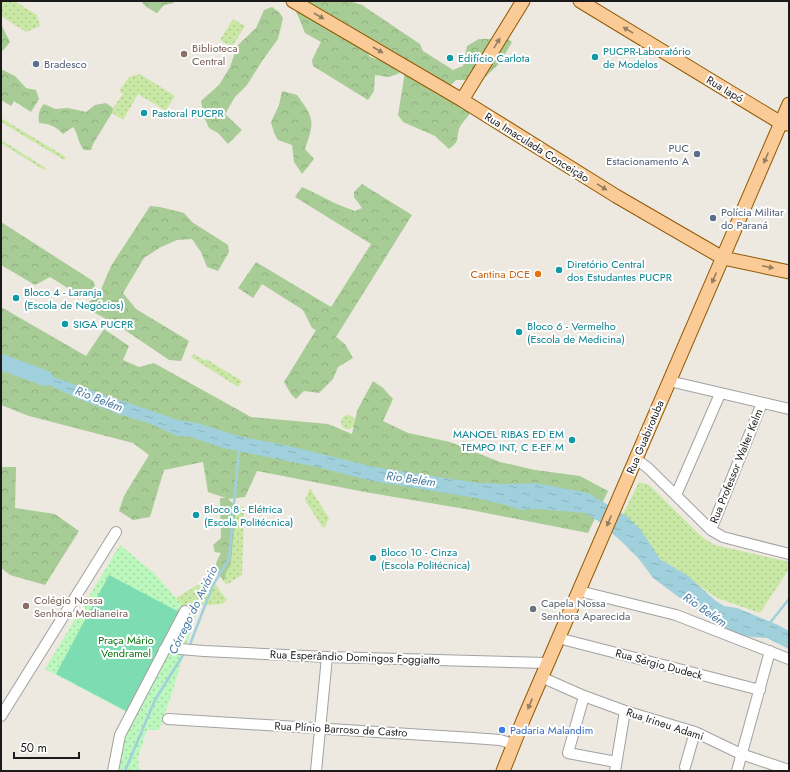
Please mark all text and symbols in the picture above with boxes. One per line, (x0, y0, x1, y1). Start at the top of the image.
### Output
one-way arrow (313, 12, 325, 19)
one-way arrow (622, 26, 634, 33)
one-way arrow (494, 37, 501, 49)
place label: Biblioteca Central (192, 40, 238, 69)
place label: PUCPR-Laboratório de Modelos (603, 43, 691, 72)
one-way arrow (372, 47, 384, 54)
marker: Biblioteca Central (179, 49, 189, 59)
place label: Edifício Carlota (458, 50, 530, 66)
marker: PUCPR-Laboratório de Modelos (590, 52, 600, 62)
marker: Edifício Carlota (445, 53, 455, 63)
place label: Bradesco (44, 56, 87, 72)
marker: Bradesco (31, 59, 41, 69)
street label: Rua Iapó (703, 72, 747, 106)
place label: Pastoral PUCPR (152, 105, 224, 121)
marker: Pastoral PUCPR (139, 108, 149, 118)
street label: Rua Imaculada Conceição (482, 108, 592, 186)
place label: PUC Estacionamento A (606, 140, 690, 169)
marker: PUC Estacionamento A (692, 149, 702, 159)
one-way arrow (763, 153, 769, 164)
one-way arrow (596, 184, 608, 191)
place label: Polícia Militar do Paraná (721, 204, 784, 233)
marker: Polícia Militar do Paraná (708, 213, 718, 223)
place label: Diretório Central dos Estudantes PUCPR (567, 256, 673, 285)
marker: Diretório Central dos Estudantes PUCPR (554, 265, 564, 275)
one-way arrow (762, 265, 774, 271)
place label: Cantina DCE (470, 266, 530, 282)
marker: Cantina DCE (533, 269, 543, 279)
one-way arrow (711, 272, 717, 283)
place label: Bloco 4 - Laranja (Escola de Negócios) (24, 284, 124, 313)
marker: Bloco 4 - Laranja (Escola de Negócios) (11, 293, 21, 303)
place label: SIGA PUCPR (73, 316, 134, 332)
place label: Bloco 6 - Vermelho (Escola de Medicina) (527, 318, 625, 347)
marker: SIGA PUCPR (60, 319, 70, 329)
marker: Bloco 6 - Vermelho (Escola de Medicina) (514, 327, 524, 337)
water label: Rio Belém (73, 382, 125, 416)
street label: Rua Guabirotuba (622, 398, 668, 476)
street label: Rua Professor Walter Kelm (706, 406, 766, 526)
place label: MANOEL RIBAS ED EM TEMPO INT, C E-EF M (453, 426, 564, 455)
marker: MANOEL RIBAS ED EM TEMPO INT, C E-EF M (567, 435, 577, 445)
water label: Rio Belém (385, 467, 437, 491)
place label: Bloco 8 - Elétrica (Escola Politécnica) (204, 501, 294, 530)
marker: Bloco 8 - Elétrica (Escola Politécnica) (191, 510, 201, 520)
one-way arrow (606, 515, 612, 526)
place label: Bloco 10 - Cinza (Escola Politécnica) (381, 544, 471, 573)
marker: Bloco 10 - Cinza (Escola Politécnica) (368, 553, 378, 563)
water label: Córrego do Aviário (164, 562, 223, 657)
water label: Rio Belém (679, 588, 731, 632)
place label: Colégio Nossa Senhora Medianeira (34, 592, 128, 621)
place label: Capela Nossa Senhora Aparecida (541, 595, 630, 624)
marker: Colégio Nossa Senhora Medianeira (21, 601, 31, 611)
marker: Capela Nossa Senhora Aparecida (528, 604, 538, 614)
park label: Praça Mário Vendramel (98, 632, 154, 661)
street label: Rua Sérgio Dudeck (614, 645, 704, 683)
street label: Rua Esperândio Domingos Foggiatto (270, 646, 440, 668)
one-way arrow (526, 698, 532, 710)
street label: Rua Irineu Adami (624, 704, 706, 744)
street label: Rua Plínio Barroso de Castro (274, 718, 408, 740)
place label: Padaria Malandim (510, 722, 593, 738)
marker: Padaria Malandim (497, 725, 507, 735)
scale bar (14, 734, 79, 760)
text: 50 m (20, 739, 47, 757)

